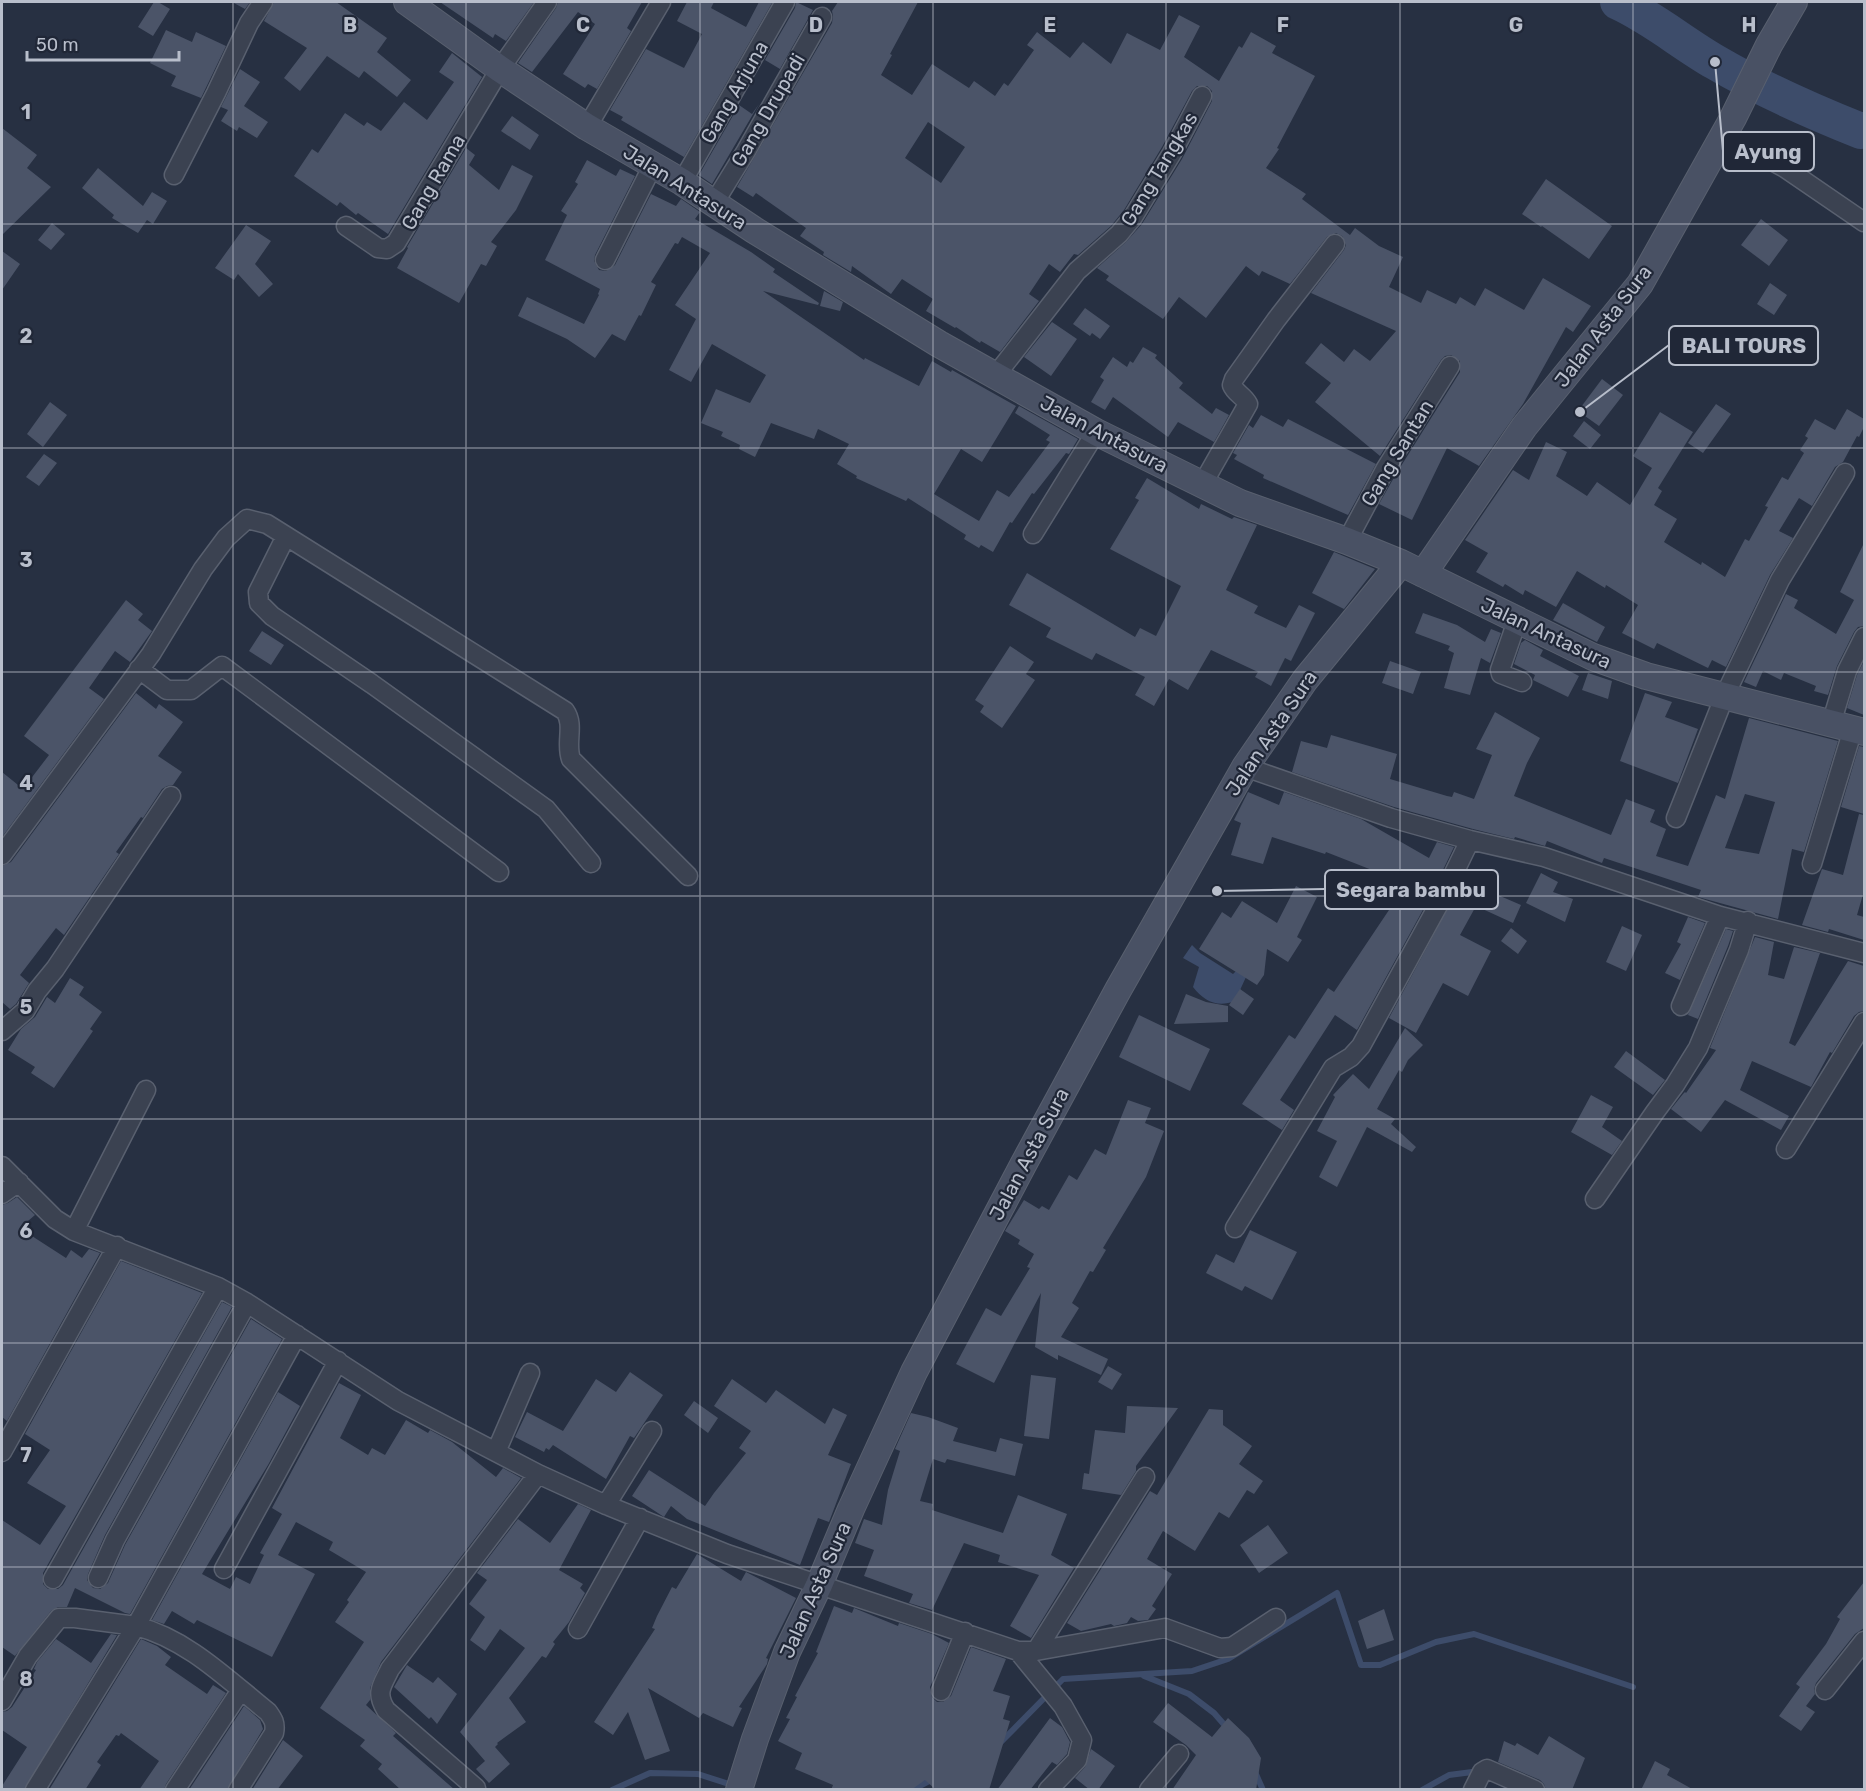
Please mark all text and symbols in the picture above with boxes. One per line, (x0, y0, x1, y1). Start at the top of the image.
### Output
text: B (343, 13, 357, 37)
text: C (576, 13, 590, 37)
text: D (809, 13, 823, 37)
text: E (1044, 13, 1056, 37)
text: F (1277, 13, 1289, 37)
text: G (1509, 13, 1523, 37)
text: H (1742, 13, 1756, 37)
scale bar (27, 24, 178, 62)
text: 50 m (36, 34, 79, 56)
street label: Gang Arjuna (695, 36, 773, 148)
street label: Gang Drupadi (726, 49, 810, 171)
text: 1 (21, 100, 31, 124)
street label: Gang Tangkas (1115, 107, 1203, 231)
street label: Gang Rama (396, 130, 470, 234)
callout: Ayung (1723, 132, 1814, 171)
street label: Jalan Antasura (619, 139, 751, 235)
text: Ayung (1734, 139, 1802, 164)
street label: Jalan Asta Sura (1549, 260, 1657, 392)
text: 2 (20, 324, 33, 348)
callout: BALI TOURS (1669, 326, 1818, 365)
text: BALI TOURS (1682, 333, 1806, 358)
street label: Jalan Antasura (1036, 390, 1172, 478)
street label: Gang Santan (1356, 395, 1438, 511)
text: 3 (19, 548, 33, 572)
street label: Jalan Antasura (1477, 592, 1615, 674)
street label: Jalan Asta Sura (1220, 666, 1322, 800)
text: 4 (19, 771, 33, 795)
callout: Segara bambu (1325, 870, 1498, 909)
text: Segara bambu (1336, 877, 1486, 902)
text: 5 (20, 995, 33, 1019)
street label: Jalan Asta Sura (984, 1084, 1074, 1224)
text: 6 (19, 1219, 33, 1243)
text: 7 (20, 1443, 32, 1467)
street label: Jalan Asta Sura (774, 1518, 856, 1662)
text: 8 (19, 1667, 33, 1691)

